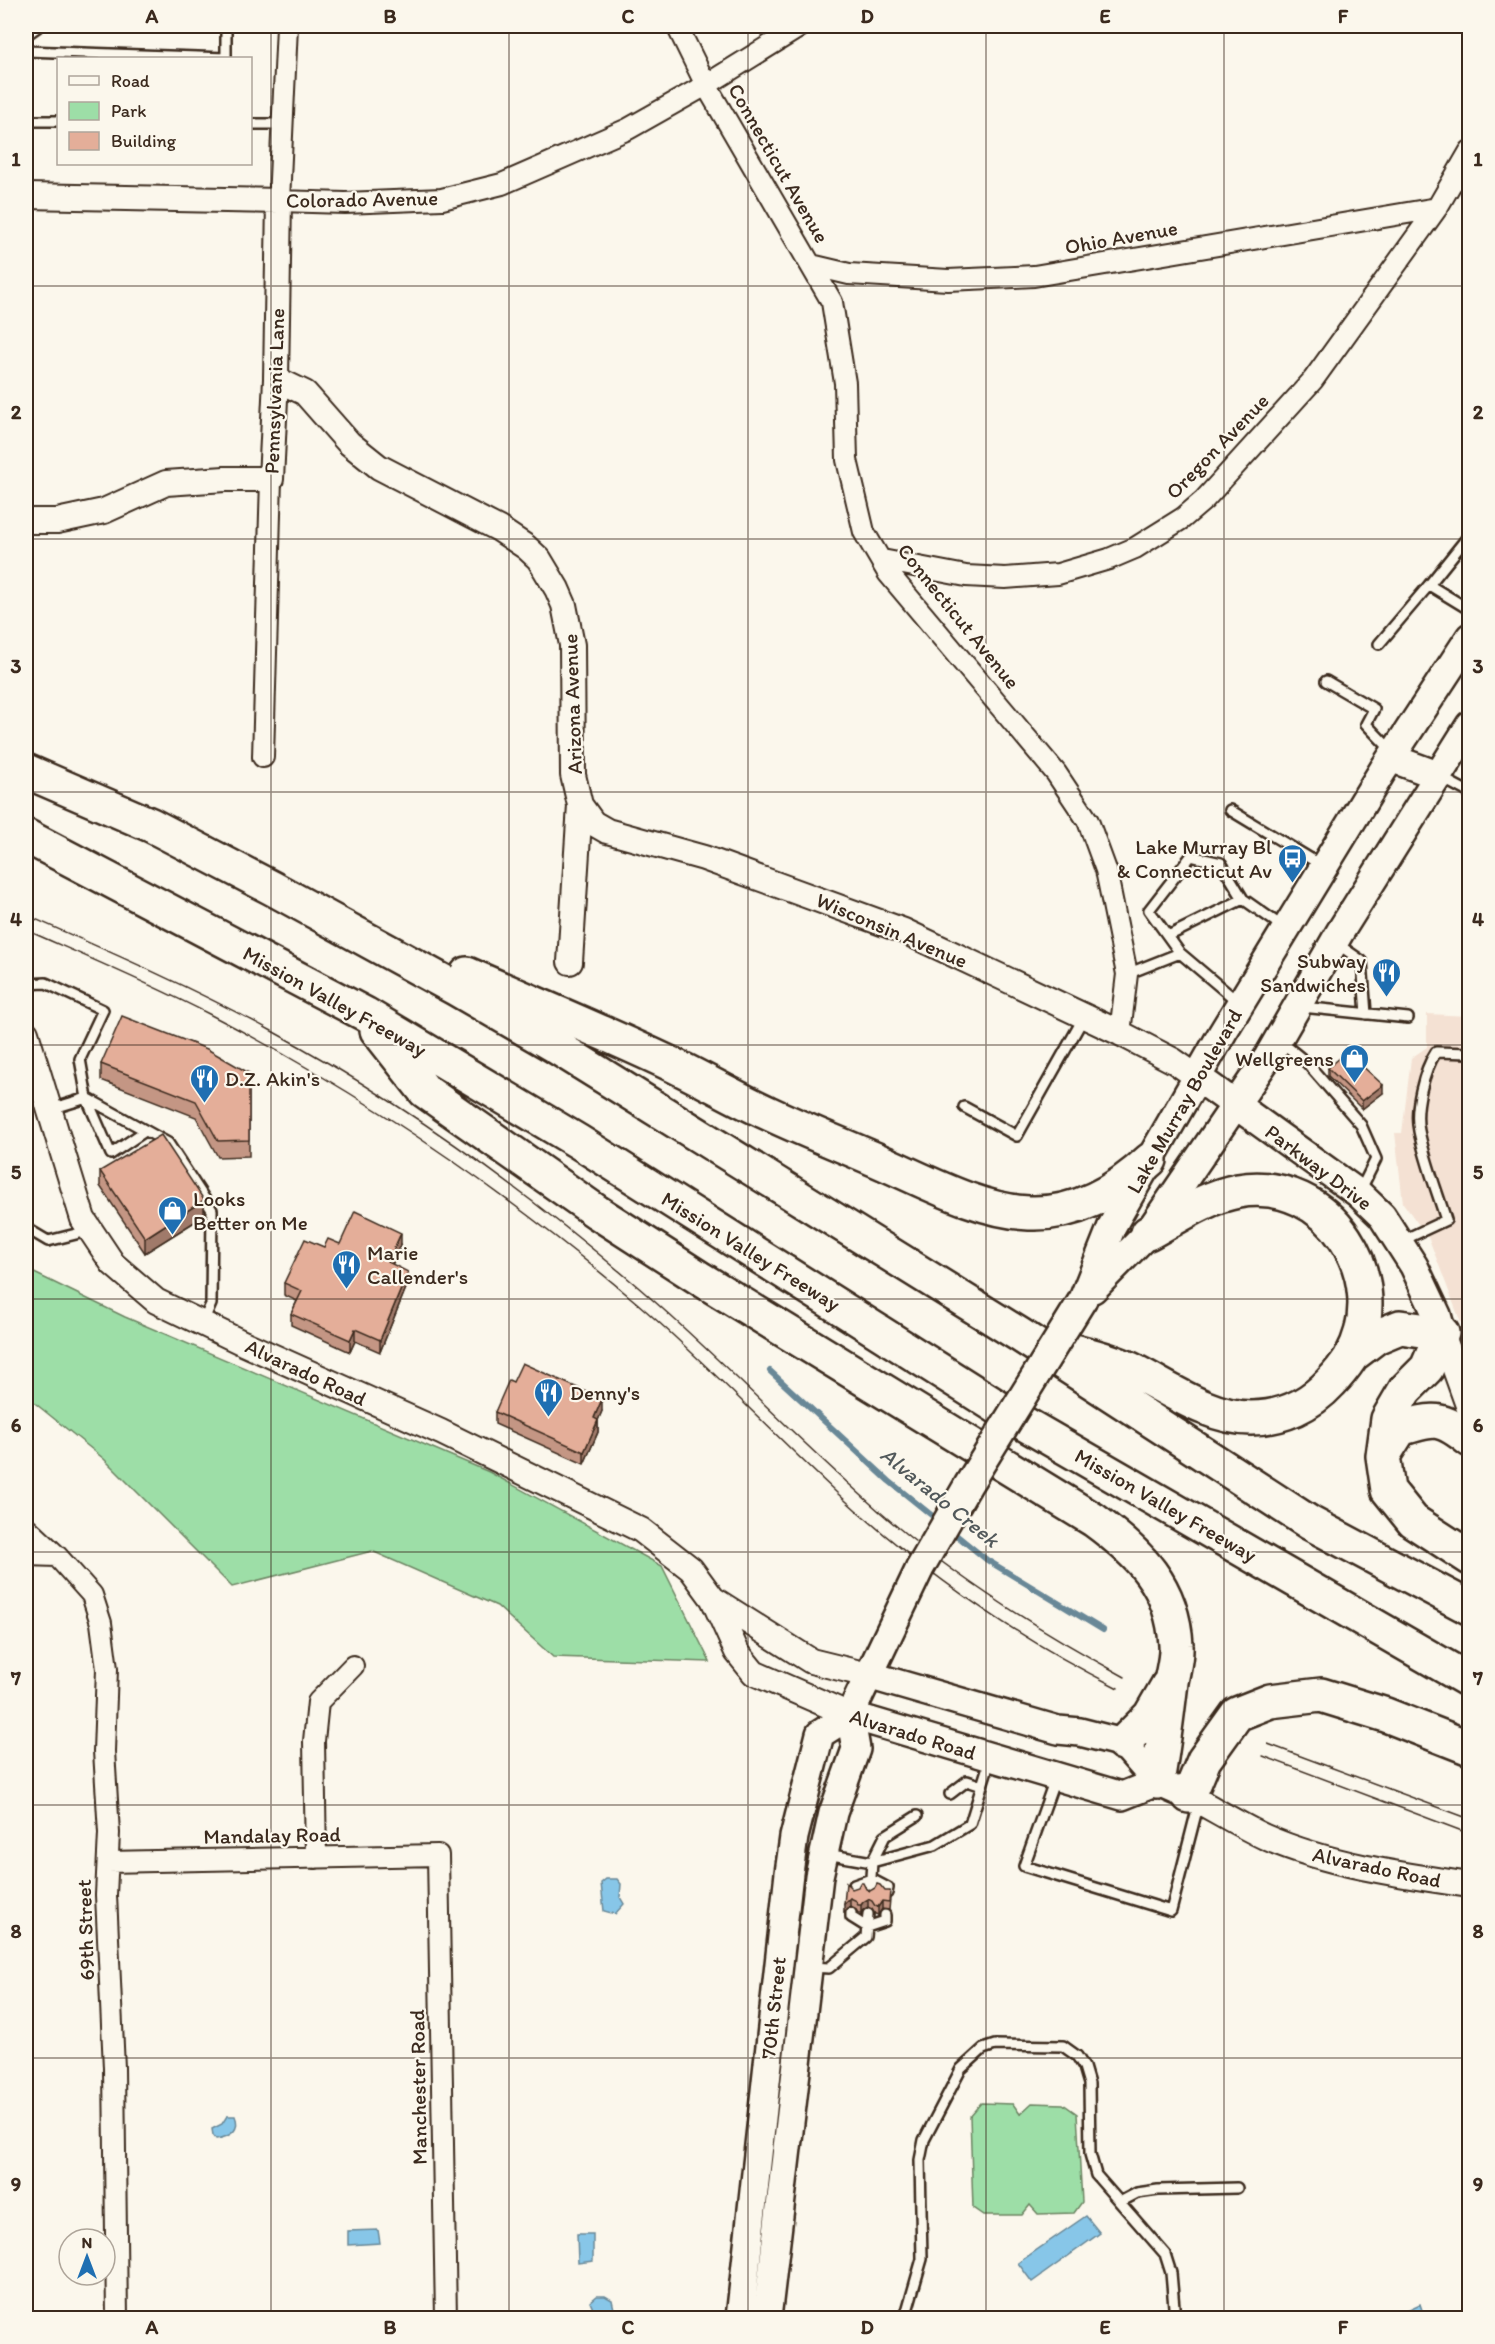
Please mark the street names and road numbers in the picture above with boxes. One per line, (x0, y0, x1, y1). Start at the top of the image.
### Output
street label: Connecticut Avenue (723, 79, 835, 247)
street label: Colorado Avenue (286, 185, 438, 213)
street label: Ohio Avenue (1063, 215, 1179, 259)
street label: Pennsylvania Lane (259, 308, 289, 474)
street label: Oregon Avenue (1160, 388, 1274, 504)
street label: Connecticut Avenue (893, 538, 1025, 694)
street label: Arizona Avenue (557, 633, 587, 775)
street label: Wisconsin Avenue (813, 887, 971, 973)
street label: Mission Valley Freeway (239, 940, 431, 1062)
street label: Lake Murray Boulevard (1121, 1004, 1247, 1198)
street label: Parkway Drive (1261, 1119, 1377, 1215)
street label: Mission Valley Freeway (657, 1186, 845, 1316)
street label: Alvarado Road (242, 1333, 370, 1411)
street label: Mission Valley Freeway (1071, 1443, 1261, 1567)
street label: Alvarado Road (847, 1703, 979, 1765)
street label: Mandalay Road (203, 1821, 341, 1849)
street label: Alvarado Road (1311, 1841, 1443, 1893)
street label: 69th Street (71, 1879, 99, 1981)
street label: 70th Street (755, 1956, 791, 2060)
street label: Manchester Road (404, 2009, 432, 2165)

